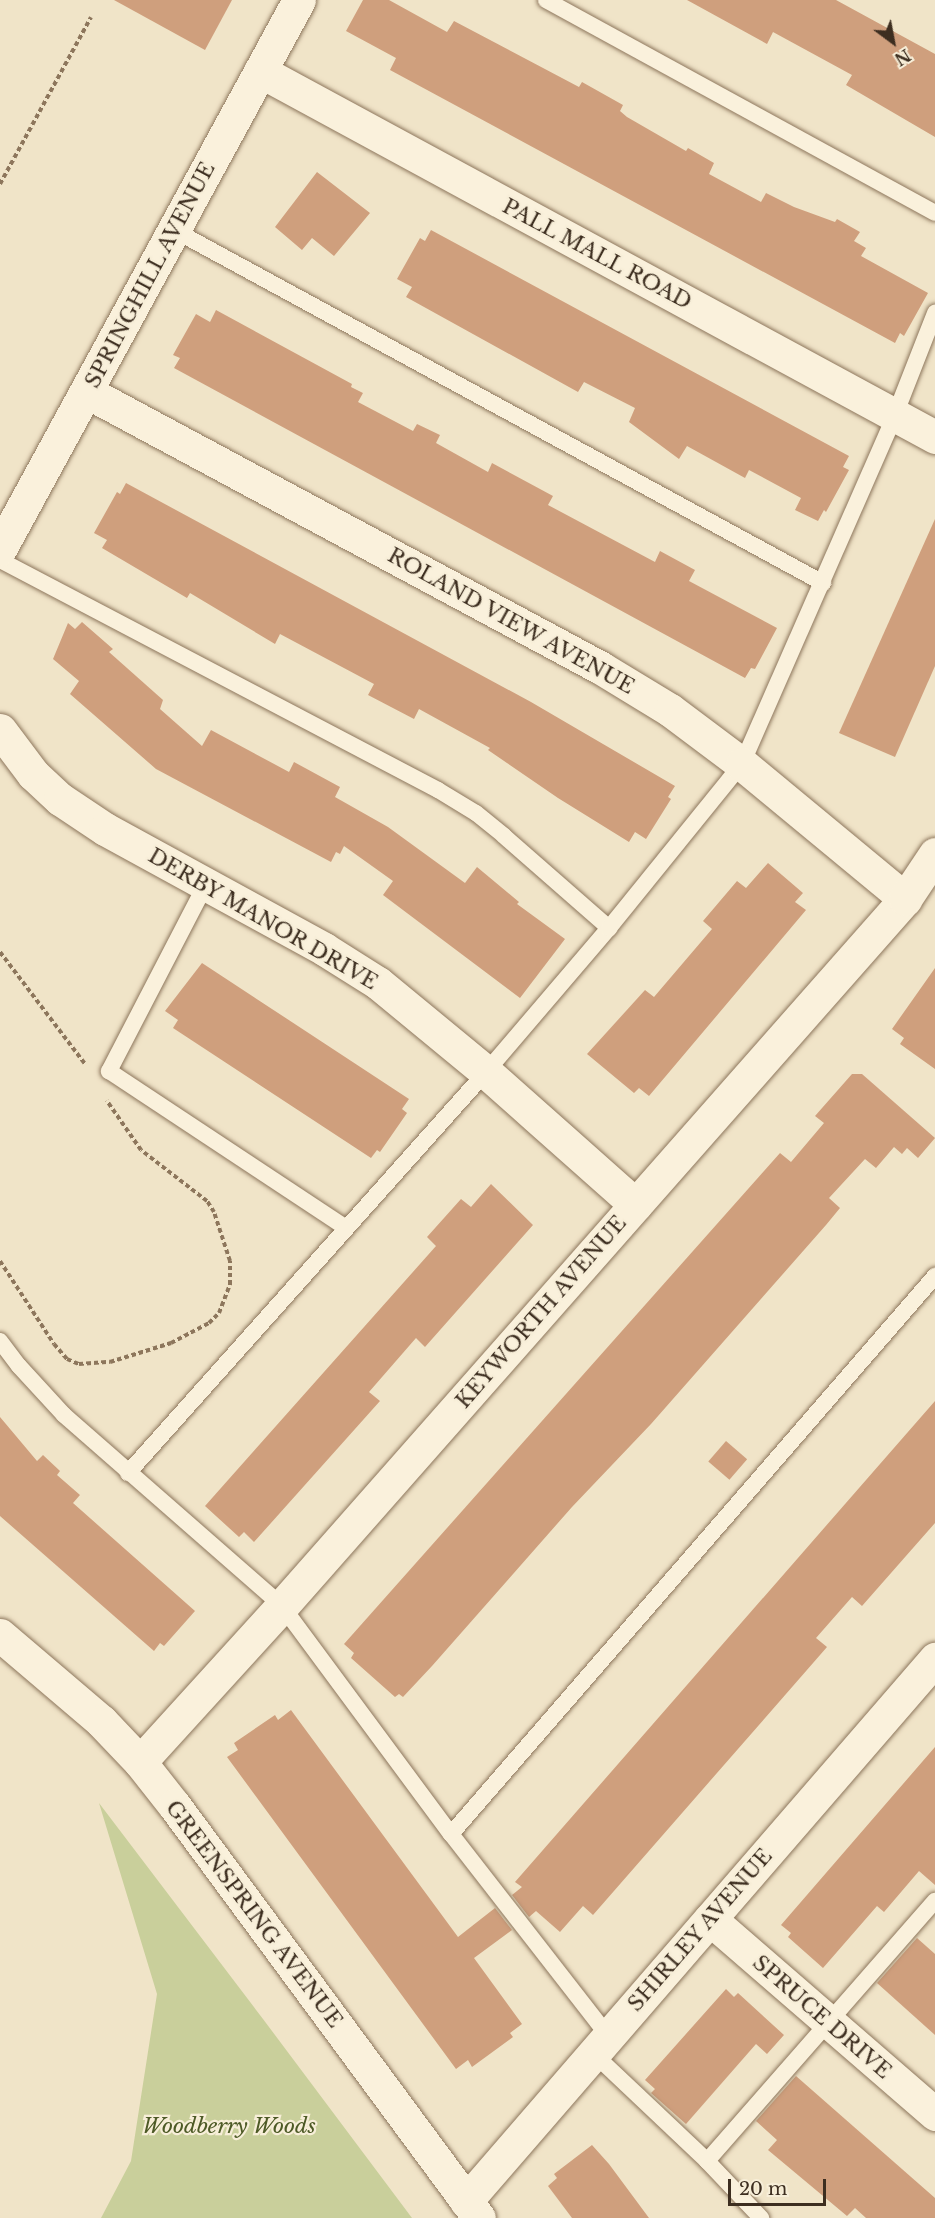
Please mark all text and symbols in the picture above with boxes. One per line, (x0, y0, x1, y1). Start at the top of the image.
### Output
north arrow (863, 12, 923, 72)
text: N (891, 45, 914, 70)
street label: SPRINGHILL AVENUE (79, 157, 221, 393)
street label: PALL MALL ROAD (498, 193, 696, 315)
street label: ROLAND VIEW AVENUE (382, 542, 640, 700)
street label: DERBY MANOR DRIVE (143, 843, 383, 995)
street label: KEYWORTH AVENUE (450, 1210, 632, 1414)
street label: GREENSPRING AVENUE (160, 1795, 348, 2033)
street label: SHIRLEY AVENUE (622, 1843, 778, 2017)
street label: SPRUCE DRIVE (748, 1950, 896, 2084)
park label: Woodberry Woods (142, 2113, 316, 2139)
scale bar (731, 2167, 828, 2205)
text: 20 m (739, 2178, 787, 2200)

